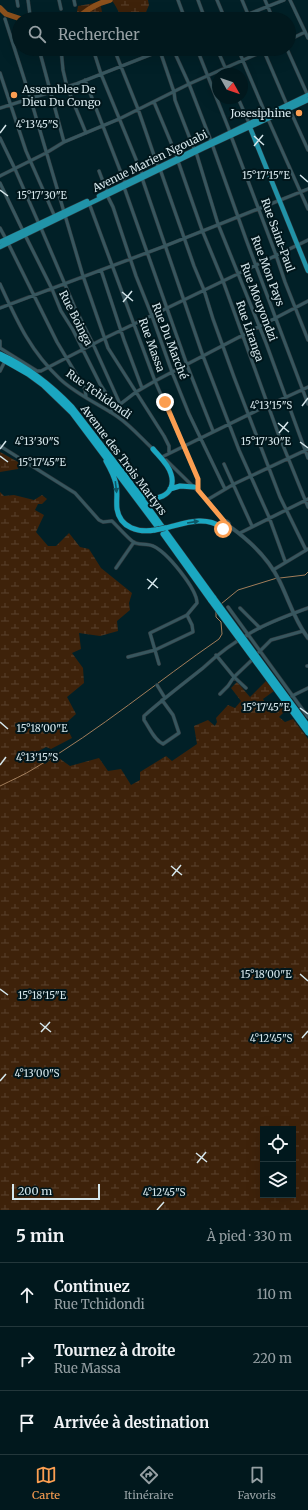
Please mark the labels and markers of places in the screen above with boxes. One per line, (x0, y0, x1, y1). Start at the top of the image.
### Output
place label: Assemblee De Dieu Du Congo (21, 82, 101, 109)
marker: Assemblee De Dieu Du Congo (9, 90, 19, 100)
place label: Josesiphine (229, 106, 291, 120)
marker: Josesiphine (294, 108, 304, 118)

